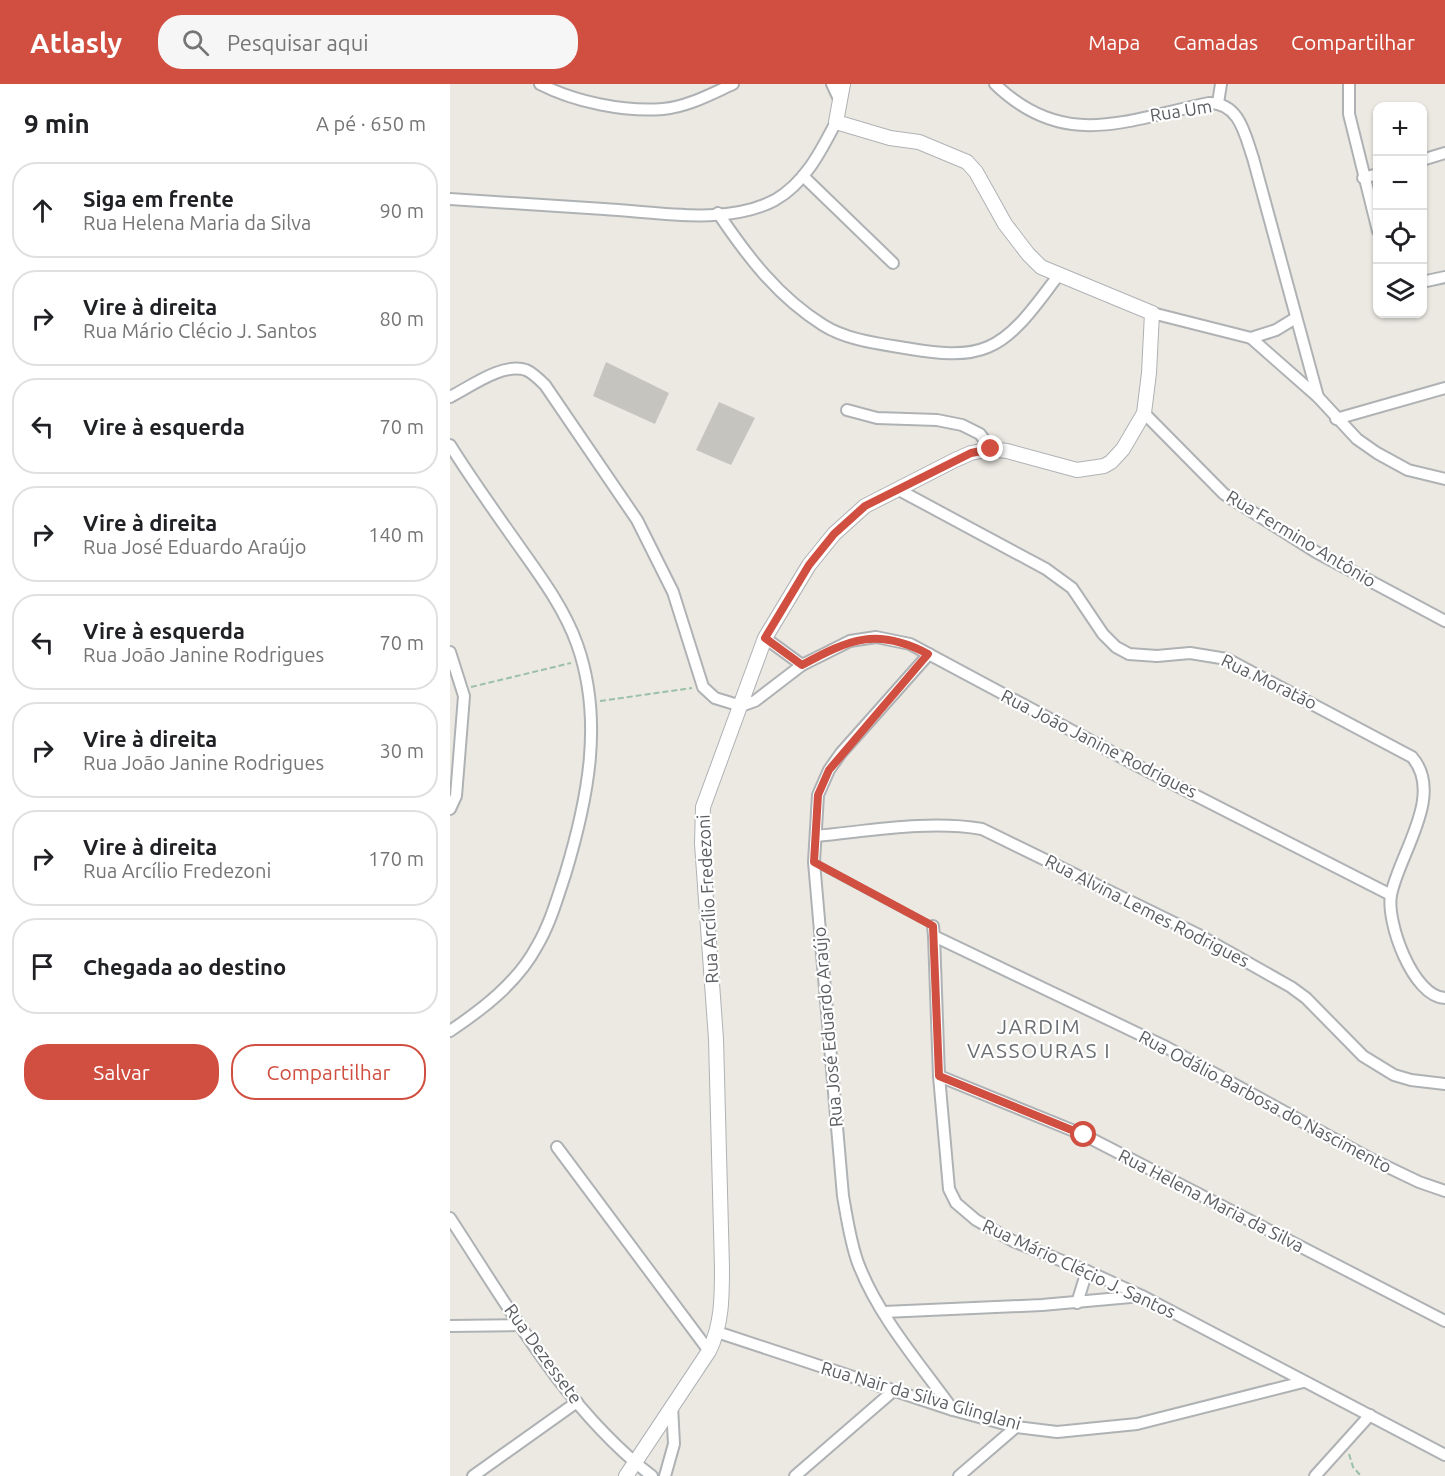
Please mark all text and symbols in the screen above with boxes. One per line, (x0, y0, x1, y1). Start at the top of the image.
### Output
search box (158, 15, 578, 69)
icon: search (179, 26, 212, 59)
text: Atlasly (30, 27, 122, 58)
text: Pesquisar aqui (227, 30, 369, 55)
text: Mapa (1088, 30, 1140, 54)
text: Camadas (1173, 30, 1258, 54)
text: Compartilhar (1291, 30, 1415, 54)
street label: Rua Um (1148, 95, 1213, 125)
map controls (1373, 102, 1427, 318)
button: + (1373, 102, 1427, 156)
text: 9 min (24, 109, 90, 138)
text: A pé · 650 m (316, 112, 426, 135)
button: − (1373, 156, 1427, 210)
text: Siga em frente (83, 186, 234, 211)
icon: ahead (26, 194, 59, 227)
text: 90 m (380, 199, 424, 222)
button: locate (1373, 210, 1427, 264)
text: Rua Helena Maria da Silva (83, 211, 311, 234)
button: layers (1373, 264, 1427, 318)
text: Vire à direita (83, 294, 217, 319)
icon: right (26, 302, 59, 335)
text: 80 m (380, 307, 424, 330)
text: Rua Mário Clécio J. Santos (83, 319, 317, 342)
icon: left (26, 410, 59, 443)
text: Vire à esquerda (83, 414, 245, 439)
text: 70 m (380, 415, 424, 438)
route end (977, 435, 1003, 461)
street label: Rua Fermino Antônio (1223, 486, 1380, 591)
text: Vire à direita (83, 510, 217, 535)
icon: right (26, 518, 59, 551)
text: 140 m (368, 523, 424, 546)
text: Rua José Eduardo Araújo (83, 535, 306, 558)
text: Vire à esquerda (83, 618, 245, 643)
icon: left (26, 626, 59, 659)
text: 70 m (380, 631, 424, 654)
text: Rua João Janine Rodrigues (83, 643, 324, 666)
street label: Rua Moratão (1218, 649, 1321, 713)
street label: Rua João Janine Rodrigues (998, 685, 1201, 801)
text: Vire à direita (83, 726, 217, 751)
icon: right (26, 734, 59, 767)
text: 30 m (380, 739, 424, 762)
text: Rua João Janine Rodrigues (83, 751, 324, 774)
street label: Rua Arcílio Fredezoni (693, 814, 721, 984)
text: Vire à direita (83, 834, 217, 859)
icon: right (26, 842, 59, 875)
text: 170 m (368, 847, 424, 870)
street label: Rua Alvina Lemes Rodrigues (1042, 850, 1253, 970)
text: Rua Arcílio Fredezoni (83, 859, 271, 882)
street label: Rua José Eduardo Araújo (808, 926, 846, 1128)
icon: arrive (26, 950, 59, 983)
text: Chegada ao destino (83, 954, 286, 979)
district label: JARDIM VASSOURAS I (967, 1014, 1111, 1062)
street label: Rua Odálio Barbosa do Nascimento (1136, 1026, 1395, 1176)
button: Salvar (24, 1044, 219, 1100)
button: Compartilhar (231, 1044, 426, 1100)
route start (1070, 1121, 1096, 1147)
street label: Rua Helena Maria da Silva (1115, 1145, 1308, 1256)
street label: Rua Mário Clécio J. Santos (980, 1215, 1179, 1322)
street label: Rua Dezessete (501, 1300, 587, 1407)
street label: Rua Nair da Silva Glinglani (819, 1357, 1024, 1433)

